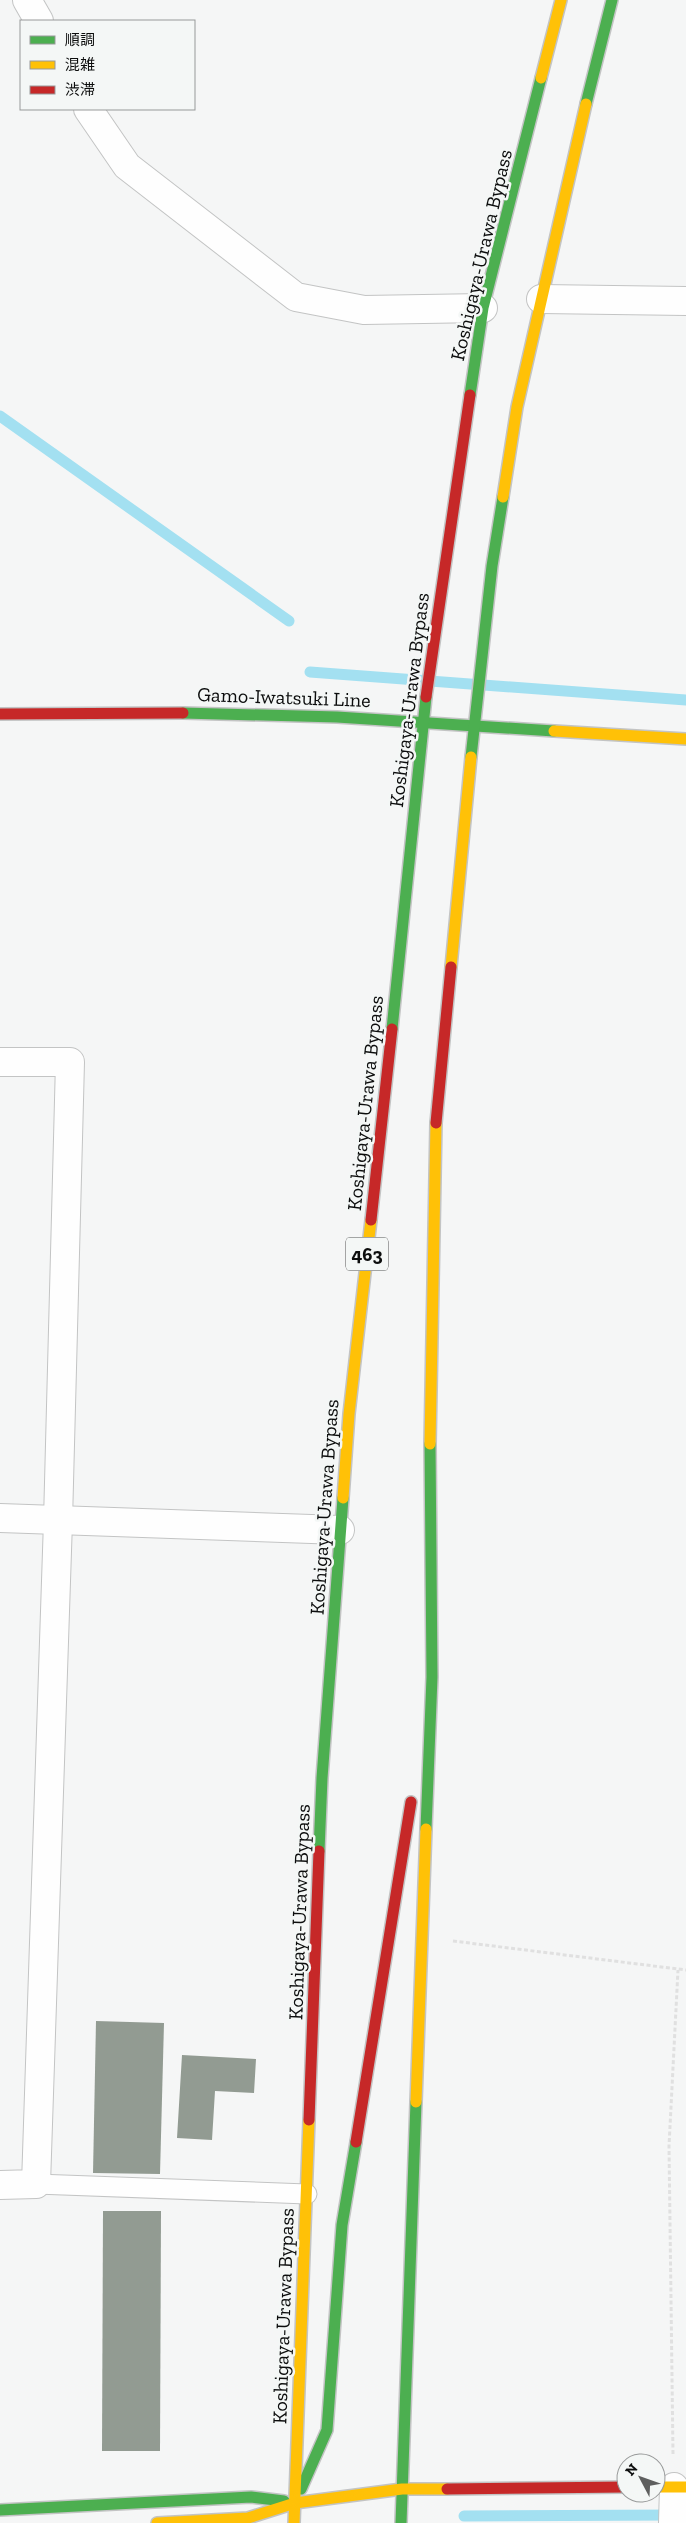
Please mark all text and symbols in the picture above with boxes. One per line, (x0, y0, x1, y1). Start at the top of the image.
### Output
legend (20, 20, 195, 110)
text: 順調 (65, 31, 95, 49)
text: 混雑 (65, 56, 95, 74)
text: 渋滞 (65, 81, 95, 99)
street label: Koshigaya-Urawa Bypass (445, 147, 517, 363)
street label: Koshigaya-Urawa Bypass (384, 591, 434, 809)
street label: Gamo-Iwatsuki Line (197, 682, 371, 712)
street label: Koshigaya-Urawa Bypass (342, 994, 388, 1212)
road number: 463 (346, 1238, 388, 1270)
street label: Koshigaya-Urawa Bypass (304, 1398, 344, 1616)
street label: Koshigaya-Urawa Bypass (283, 1804, 315, 2020)
street label: Koshigaya-Urawa Bypass (267, 2208, 299, 2424)
north arrow (616, 2453, 666, 2503)
text: N (622, 2460, 642, 2479)

